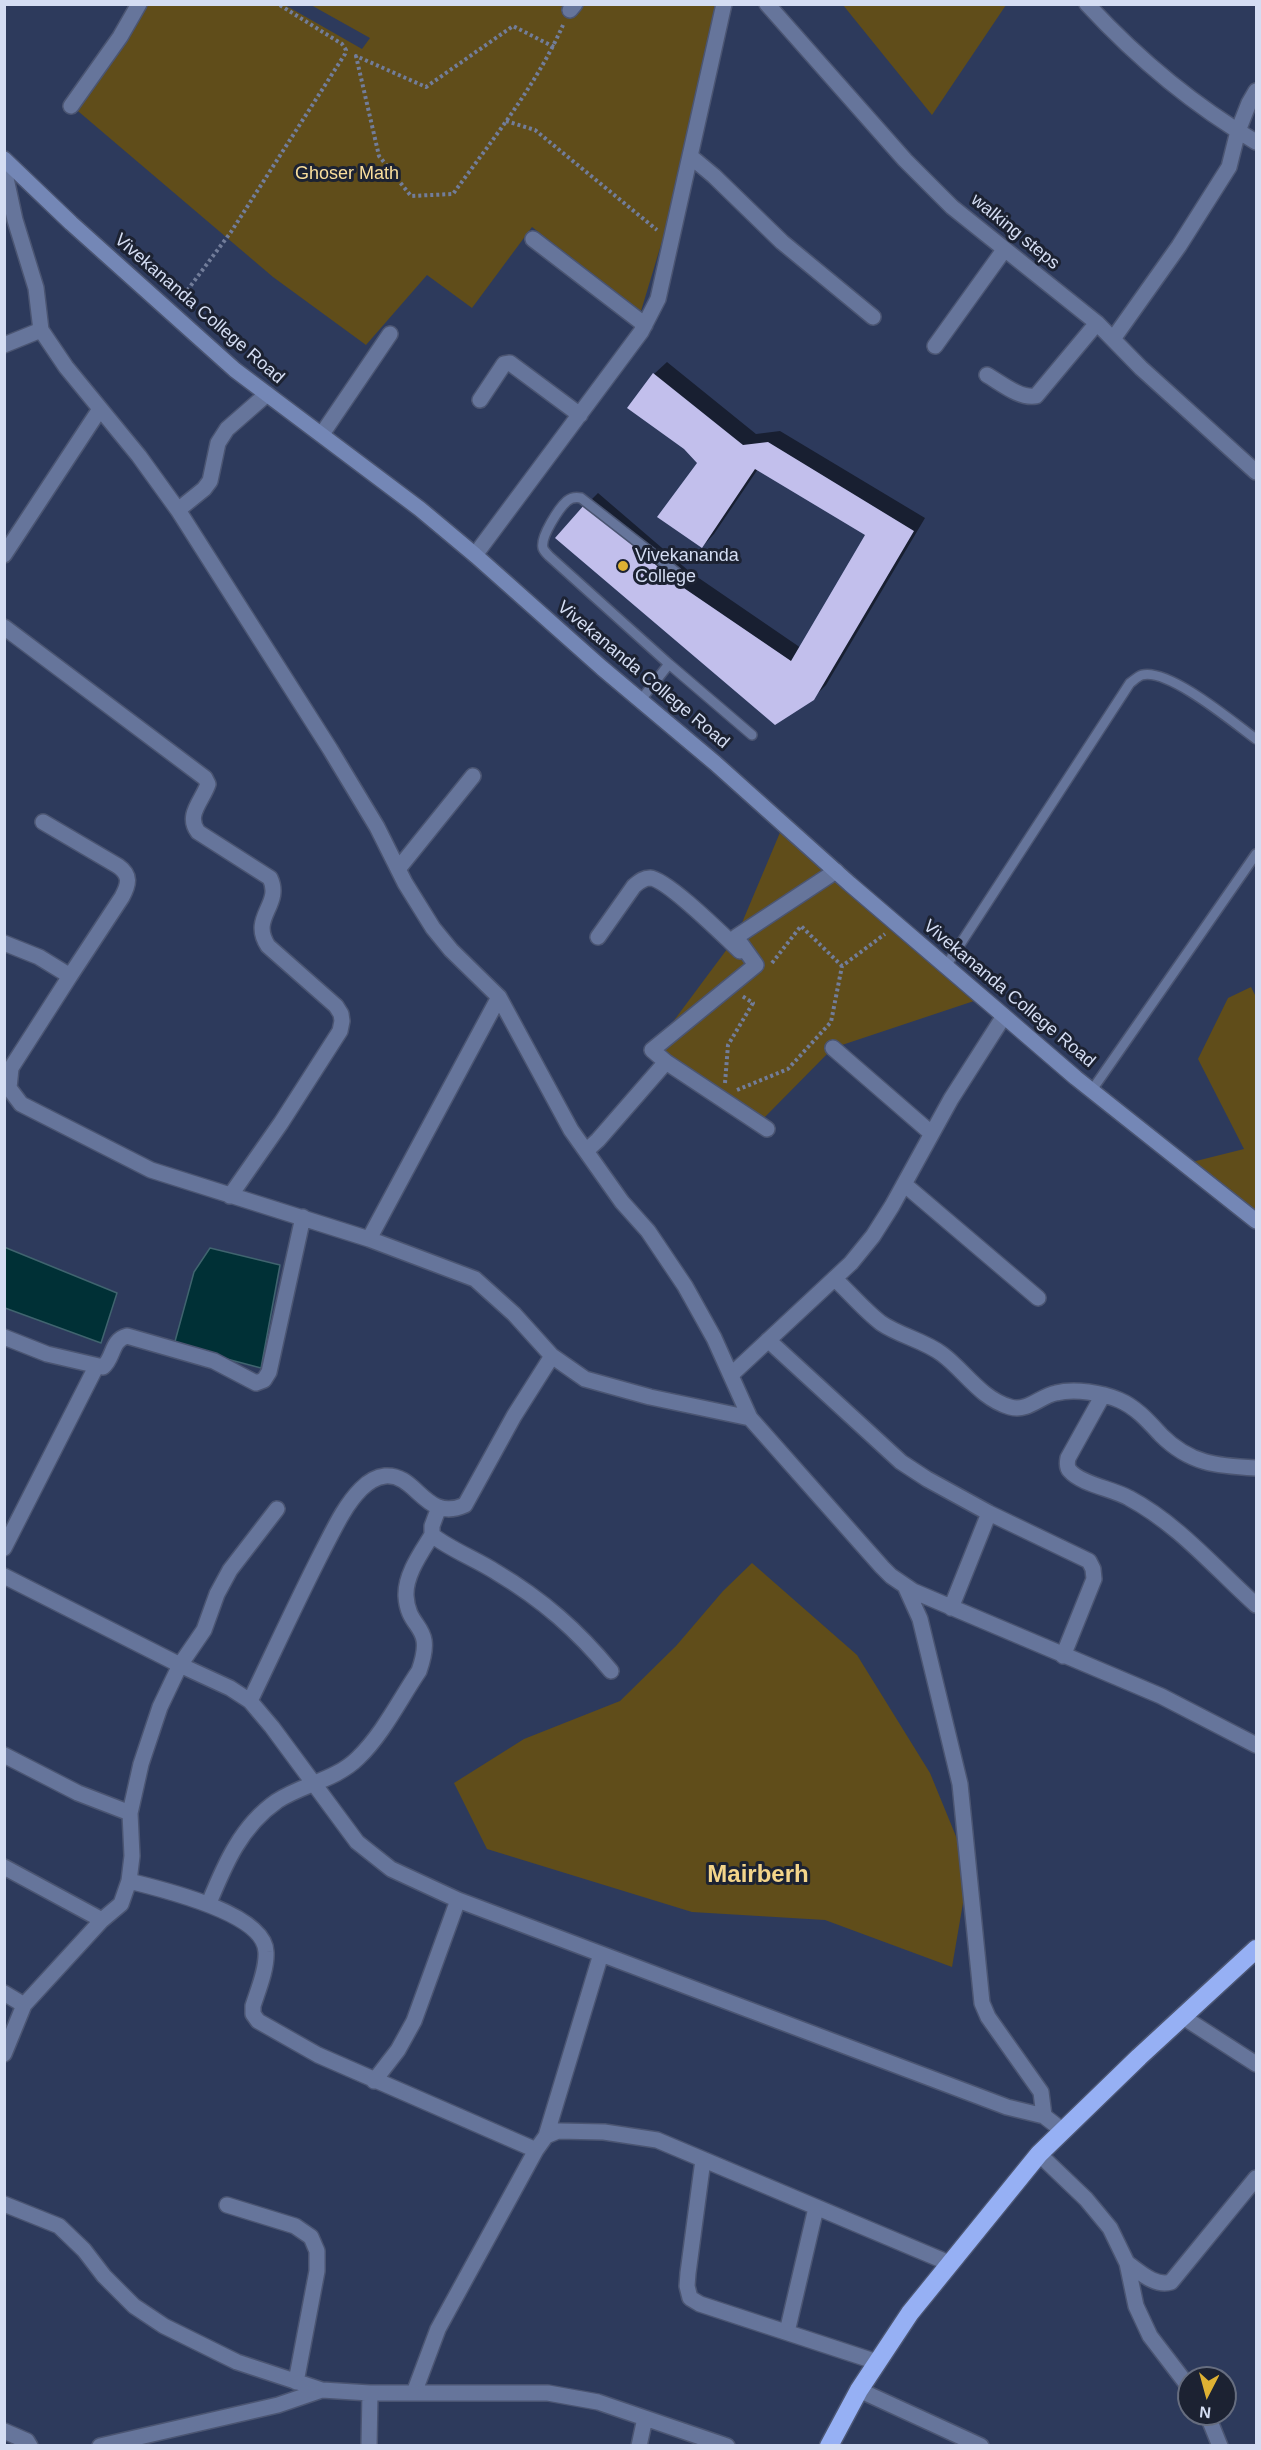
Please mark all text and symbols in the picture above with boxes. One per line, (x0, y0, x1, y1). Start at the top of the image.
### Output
park label: Ghoser Math (295, 163, 399, 185)
street label: walking steps (966, 190, 1064, 274)
street label: Vivekananda College Road (110, 229, 288, 389)
place label: Vivekananda College (635, 545, 739, 588)
marker: Vivekananda College (616, 559, 630, 573)
street label: Vivekananda College Road (553, 597, 733, 753)
street label: Vivekananda College Road (919, 916, 1099, 1072)
district label: Mairberh (707, 1861, 809, 1889)
north arrow (1177, 2366, 1237, 2426)
text: N (1199, 2403, 1212, 2421)

